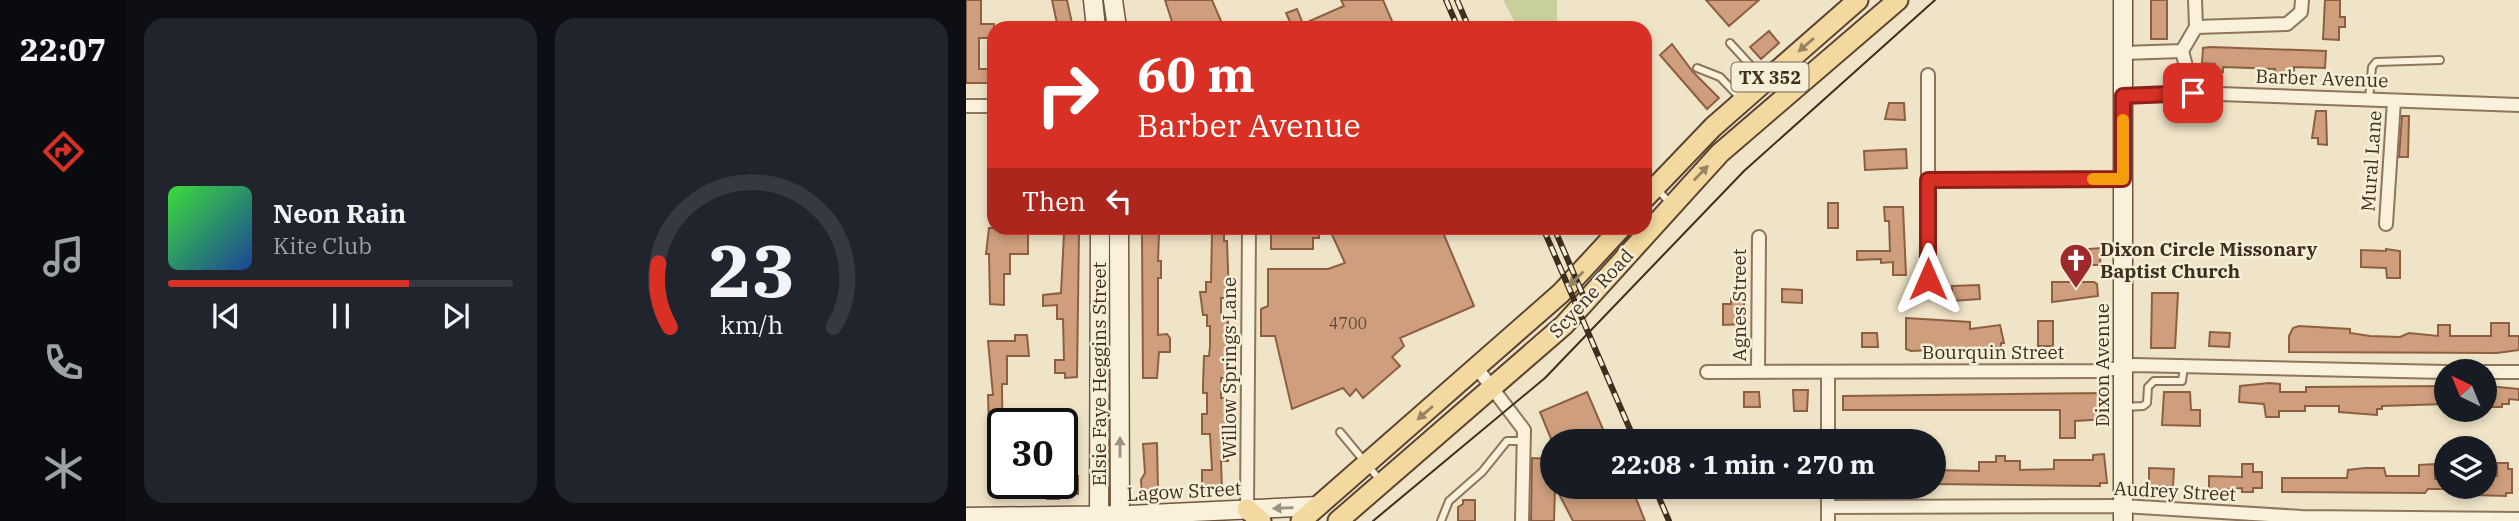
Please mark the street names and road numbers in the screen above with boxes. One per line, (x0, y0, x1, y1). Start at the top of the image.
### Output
road number: TX 352 (1732, 62, 1808, 92)
street label: Barber Avenue (2255, 64, 2389, 92)
street label: Mural Lane (2355, 110, 2387, 212)
street label: Scyene Road (1544, 243, 1638, 343)
street label: Agnes Street (1727, 248, 1751, 361)
street label: Elsie Faye Heggins Street (1087, 261, 1111, 486)
street label: Willow Springs Lane (1217, 277, 1241, 459)
street label: Dixon Avenue (2090, 303, 2114, 427)
street label: Bourquin Street (1922, 340, 2065, 364)
street label: Lagow Street (1126, 476, 1242, 506)
street label: Audrey Street (2113, 476, 2237, 506)

